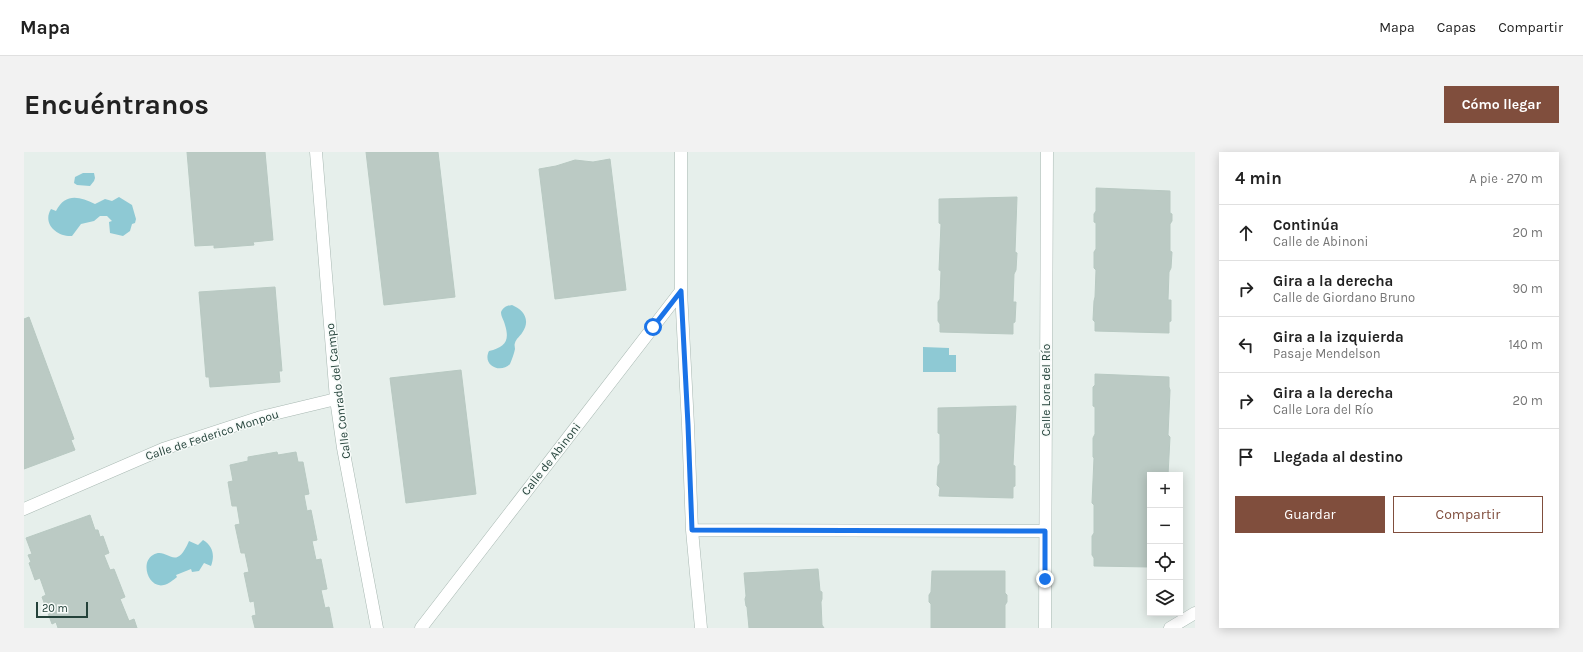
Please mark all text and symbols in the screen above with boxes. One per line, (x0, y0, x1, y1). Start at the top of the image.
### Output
text: Mapa (20, 17, 70, 39)
text: Mapa (1379, 19, 1415, 36)
text: Capas (1437, 19, 1476, 36)
text: Compartir (1498, 19, 1563, 36)
button: Cómo llegar (1444, 86, 1559, 123)
text: Encuéntranos (24, 88, 209, 121)
text: 4 min (1235, 168, 1282, 188)
text: A pie · 270 m (1469, 171, 1543, 186)
text: Continúa (1273, 216, 1339, 234)
icon: ahead (1235, 222, 1257, 244)
text: 20 m (1513, 225, 1543, 240)
text: Calle de Abinoni (1273, 234, 1368, 249)
text: Gira a la derecha (1273, 272, 1393, 290)
icon: right (1235, 278, 1257, 300)
text: 90 m (1512, 281, 1543, 296)
text: Calle de Giordano Bruno (1273, 290, 1415, 305)
route start (644, 318, 662, 336)
street label: Calle Conrado del Campo (323, 322, 353, 460)
text: Gira a la izquierda (1273, 328, 1404, 346)
icon: left (1235, 334, 1257, 356)
text: 140 m (1508, 337, 1543, 352)
street label: Calle Lora del Río (1039, 344, 1053, 436)
text: Pasaje Mendelson (1273, 346, 1381, 361)
text: Gira a la derecha (1273, 384, 1393, 402)
icon: right (1235, 390, 1257, 412)
text: 20 m (1513, 393, 1543, 408)
text: Calle Lora del Río (1273, 402, 1373, 417)
street label: Calle de Federico Monpou (143, 407, 281, 463)
street label: Calle de Abinoni (518, 420, 584, 498)
icon: arrive (1235, 446, 1257, 468)
text: Llegada al destino (1273, 448, 1403, 466)
map controls (1147, 472, 1183, 616)
button: + (1147, 472, 1183, 508)
button: Guardar (1235, 496, 1385, 533)
button: Compartir (1393, 496, 1543, 533)
button: − (1147, 508, 1183, 544)
button: locate (1147, 544, 1183, 580)
route end (1036, 570, 1054, 588)
button: layers (1147, 580, 1183, 616)
scale bar (36, 600, 88, 619)
text: 20 m (42, 602, 68, 615)

